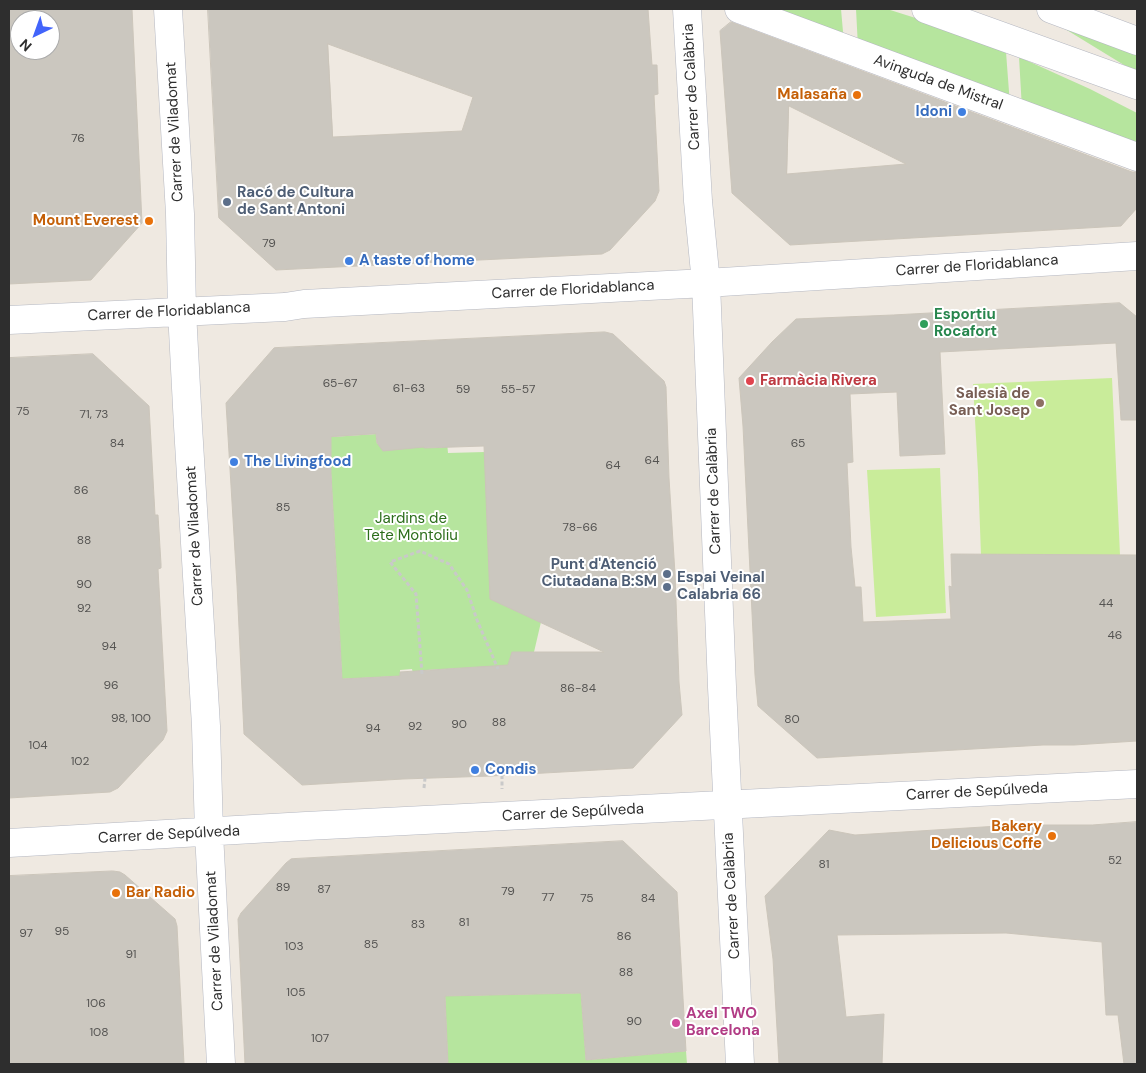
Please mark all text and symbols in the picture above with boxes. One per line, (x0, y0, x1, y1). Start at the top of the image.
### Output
north arrow (10, 10, 60, 60)
street label: Carrer de Calàbria (680, 23, 704, 151)
text: N (16, 35, 35, 56)
street label: Avinguda de Mistral (871, 51, 1005, 115)
street label: Carrer de Viladomat (162, 61, 188, 203)
place label: Malasaña (777, 86, 847, 104)
marker: Malasaña (851, 89, 863, 101)
place label: Idoni (916, 103, 952, 121)
marker: Idoni (956, 106, 968, 118)
house number: 76 (71, 132, 85, 146)
place label: Racó de Cultura de Sant Antoni (237, 184, 354, 219)
marker: Racó de Cultura de Sant Antoni (221, 196, 233, 208)
place label: Mount Everest (33, 212, 139, 230)
marker: Mount Everest (143, 215, 155, 227)
house number: 79 (262, 237, 276, 251)
street label: Carrer de Floridablanca (895, 251, 1059, 281)
place label: A taste of home (359, 252, 475, 270)
marker: A taste of home (343, 255, 355, 267)
street label: Carrer de Floridablanca (491, 277, 655, 303)
street label: Carrer de Floridablanca (87, 299, 251, 325)
place label: Esportiu Rocafort (934, 306, 997, 341)
marker: Esportiu Rocafort (918, 318, 930, 330)
place label: Farmàcia Rivera (760, 372, 877, 390)
marker: Farmàcia Rivera (744, 375, 756, 387)
house number: 65-67 (323, 377, 357, 391)
house number: 61-63 (393, 382, 425, 396)
house number: 59 (456, 383, 470, 397)
house number: 55-57 (501, 383, 535, 397)
place label: Salesià de Sant Josep (949, 385, 1030, 420)
marker: Salesià de Sant Josep (1034, 397, 1046, 409)
house number: 75 (16, 405, 30, 419)
house number: 71, 73 (80, 408, 108, 422)
street label: Carrer de Calàbria (703, 427, 725, 555)
house number: 84 (110, 437, 124, 451)
house number: 65 (791, 437, 805, 451)
place label: The Livingfood (244, 453, 351, 471)
house number: 64 (645, 454, 659, 468)
marker: The Livingfood (228, 456, 240, 468)
house number: 64 (606, 459, 620, 473)
street label: Carrer de Viladomat (182, 465, 208, 607)
house number: 86 (74, 484, 88, 498)
house number: 85 (276, 501, 290, 515)
park label: Jardins de Tete Montoliu (364, 510, 458, 545)
house number: 78-66 (562, 521, 598, 535)
house number: 88 (77, 534, 91, 548)
place label: Punt d'Atenció Ciutadana B:SM (541, 556, 657, 591)
marker: Punt d'Atenció Ciutadana B:SM (661, 568, 673, 580)
place label: Espai Veinal Calabria 66 (677, 569, 765, 604)
house number: 90 (76, 578, 92, 592)
marker: Espai Veinal Calabria 66 (661, 581, 673, 593)
house number: 44 (1099, 597, 1113, 611)
house number: 92 (77, 602, 91, 616)
house number: 46 (1108, 629, 1122, 643)
house number: 94 (102, 640, 116, 654)
house number: 96 (103, 679, 119, 693)
house number: 86-84 (560, 682, 596, 696)
house number: 98, 100 (111, 712, 151, 726)
house number: 80 (784, 713, 800, 727)
house number: 88 (492, 716, 506, 730)
house number: 90 (451, 718, 467, 732)
house number: 92 (408, 720, 422, 734)
house number: 94 (366, 722, 380, 736)
house number: 104 (28, 739, 48, 753)
house number: 102 (71, 755, 89, 769)
place label: Condis (485, 761, 536, 779)
marker: Condis (469, 764, 481, 776)
street label: Carrer de Sepúlveda (906, 779, 1048, 805)
street label: Carrer de Sepúlveda (502, 800, 644, 826)
place label: Bakery Delicious Coffe (931, 818, 1042, 853)
street label: Carrer de Sepúlveda (98, 822, 240, 848)
marker: Bakery Delicious Coffe (1046, 830, 1058, 842)
street label: Carrer de Calàbria (720, 832, 744, 960)
house number: 52 (1108, 854, 1122, 868)
house number: 81 (819, 858, 829, 872)
street label: Carrer de Viladomat (202, 870, 228, 1012)
house number: 89 (276, 881, 290, 895)
house number: 87 (317, 883, 331, 897)
place label: Bar Radio (126, 884, 195, 902)
house number: 79 (501, 885, 515, 899)
marker: Bar Radio (110, 887, 122, 899)
house number: 77 (542, 891, 554, 905)
house number: 75 (580, 892, 594, 906)
house number: 84 (641, 892, 655, 906)
house number: 81 (459, 916, 469, 930)
house number: 83 (411, 918, 425, 932)
house number: 95 (55, 925, 69, 939)
house number: 97 (19, 927, 33, 941)
house number: 86 (617, 930, 631, 944)
house number: 85 (364, 938, 378, 952)
house number: 103 (284, 940, 304, 954)
house number: 91 (125, 948, 137, 962)
house number: 88 (619, 966, 633, 980)
house number: 105 (286, 986, 306, 1000)
house number: 106 (86, 997, 106, 1011)
place label: Axel TWO Barcelona (686, 1005, 760, 1040)
house number: 90 (626, 1015, 642, 1029)
marker: Axel TWO Barcelona (670, 1017, 682, 1029)
house number: 108 (89, 1026, 109, 1040)
house number: 107 (311, 1032, 329, 1046)

